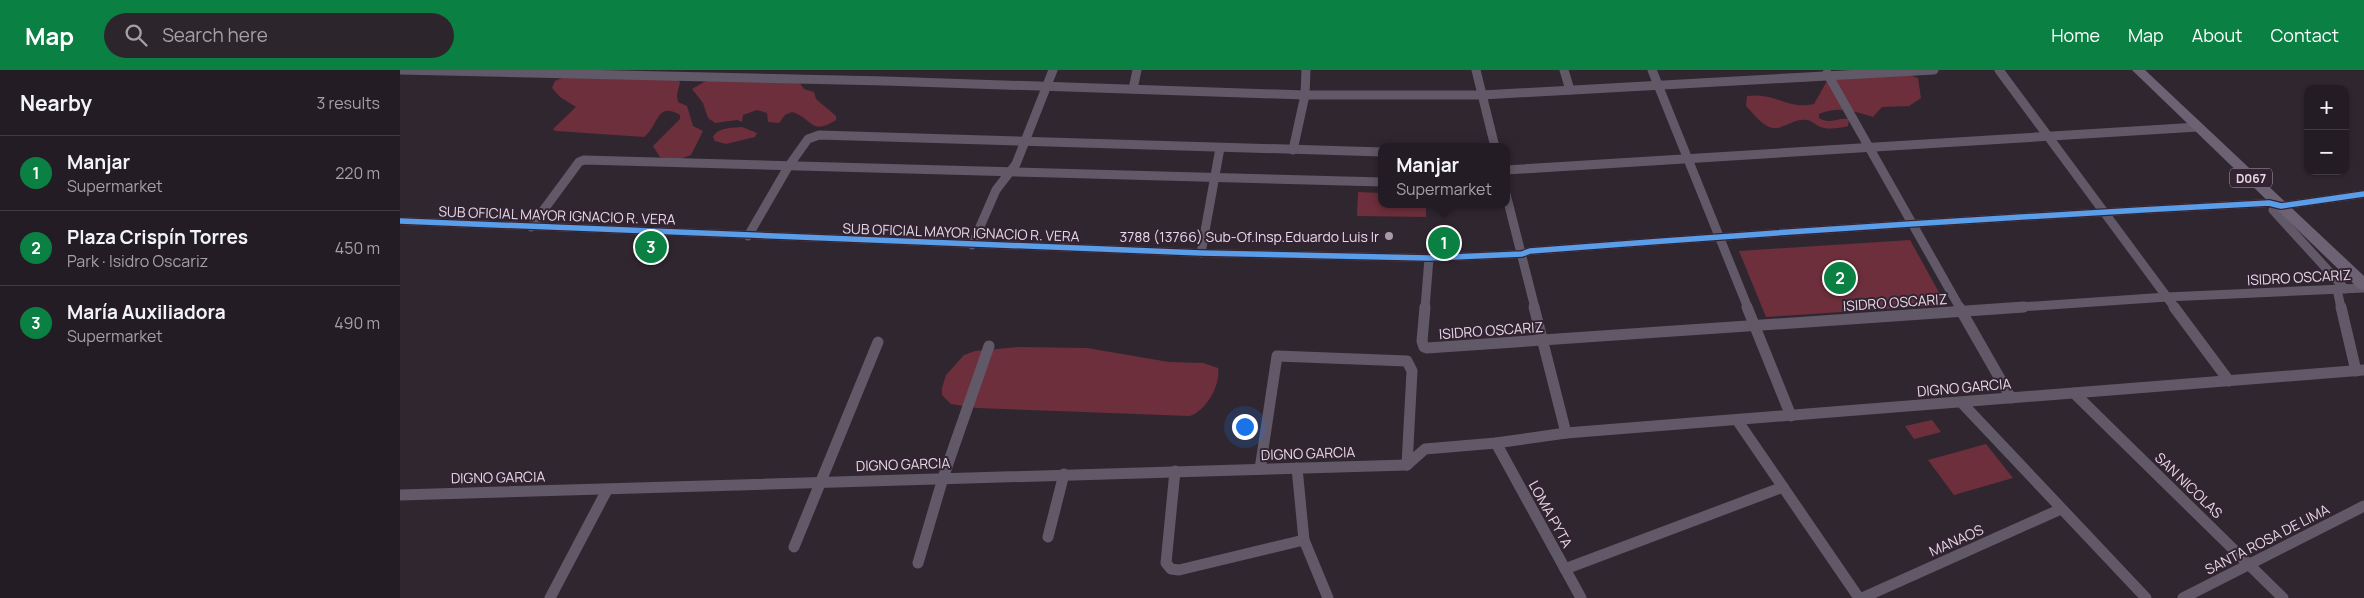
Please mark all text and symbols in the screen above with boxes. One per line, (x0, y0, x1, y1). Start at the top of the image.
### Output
search box (104, 13, 454, 58)
text: Map (25, 19, 74, 52)
icon: search (122, 21, 150, 49)
text: Search here (162, 22, 268, 48)
text: Home (2051, 23, 2100, 47)
text: Map (2128, 23, 2164, 47)
text: About (2192, 23, 2242, 47)
text: Contact (2270, 23, 2339, 47)
map controls (2304, 85, 2349, 175)
button: + (2304, 85, 2349, 130)
text: Nearby (20, 89, 92, 117)
text: 3 results (317, 92, 380, 114)
button: − (2304, 130, 2349, 175)
popup (1378, 143, 1510, 208)
text: Manjar (67, 149, 130, 175)
text: Manjar (1396, 152, 1459, 178)
text: 1 (32, 162, 40, 184)
text: 220 m (335, 162, 380, 184)
road number: D067 (2230, 169, 2272, 188)
text: Supermarket (67, 175, 163, 197)
text: Supermarket (1396, 178, 1492, 200)
street label: SUB OFICIAL MAYOR IGNACIO R. VERA (438, 201, 676, 229)
street label: SUB OFICIAL MAYOR IGNACIO R. VERA (842, 218, 1080, 246)
text: Plaza Crispín Torres (67, 224, 248, 250)
pin: 1 (1428, 224, 1460, 262)
place label: 3788 (13766) Sub-Of.Insp.Eduardo Luis Ir (1119, 227, 1379, 246)
pin: 3 (635, 228, 667, 266)
marker: 3788 (13766) Sub-Of.Insp.Eduardo Luis Ir (1383, 230, 1395, 242)
text: 2 (31, 237, 41, 259)
text: 450 m (335, 237, 380, 259)
text: Park · Isidro Oscariz (67, 250, 208, 272)
pin: 2 (1824, 259, 1856, 297)
street label: ISIDRO OSCARIZ (2246, 265, 2352, 289)
street label: ISIDRO OSCARIZ (1842, 289, 1948, 315)
text: María Auxiliadora (67, 299, 226, 325)
text: 3 (31, 312, 41, 334)
text: 490 m (334, 312, 380, 334)
street label: ISIDRO OSCARIZ (1438, 317, 1544, 343)
text: Supermarket (67, 325, 163, 347)
street label: DIGNO GARCIA (1916, 373, 2012, 401)
your location (1232, 414, 1258, 440)
street label: DIGNO GARCIA (1261, 442, 1356, 464)
street label: SAN NICOLAS (2151, 448, 2227, 522)
street label: DIGNO GARCIA (856, 453, 951, 475)
street label: DIGNO GARCIA (451, 467, 545, 487)
street label: LOMA PYTA (1525, 477, 1577, 551)
street label: SANTA ROSA DE LIMA (2202, 499, 2333, 579)
street label: MANAOS (1926, 519, 1986, 560)

